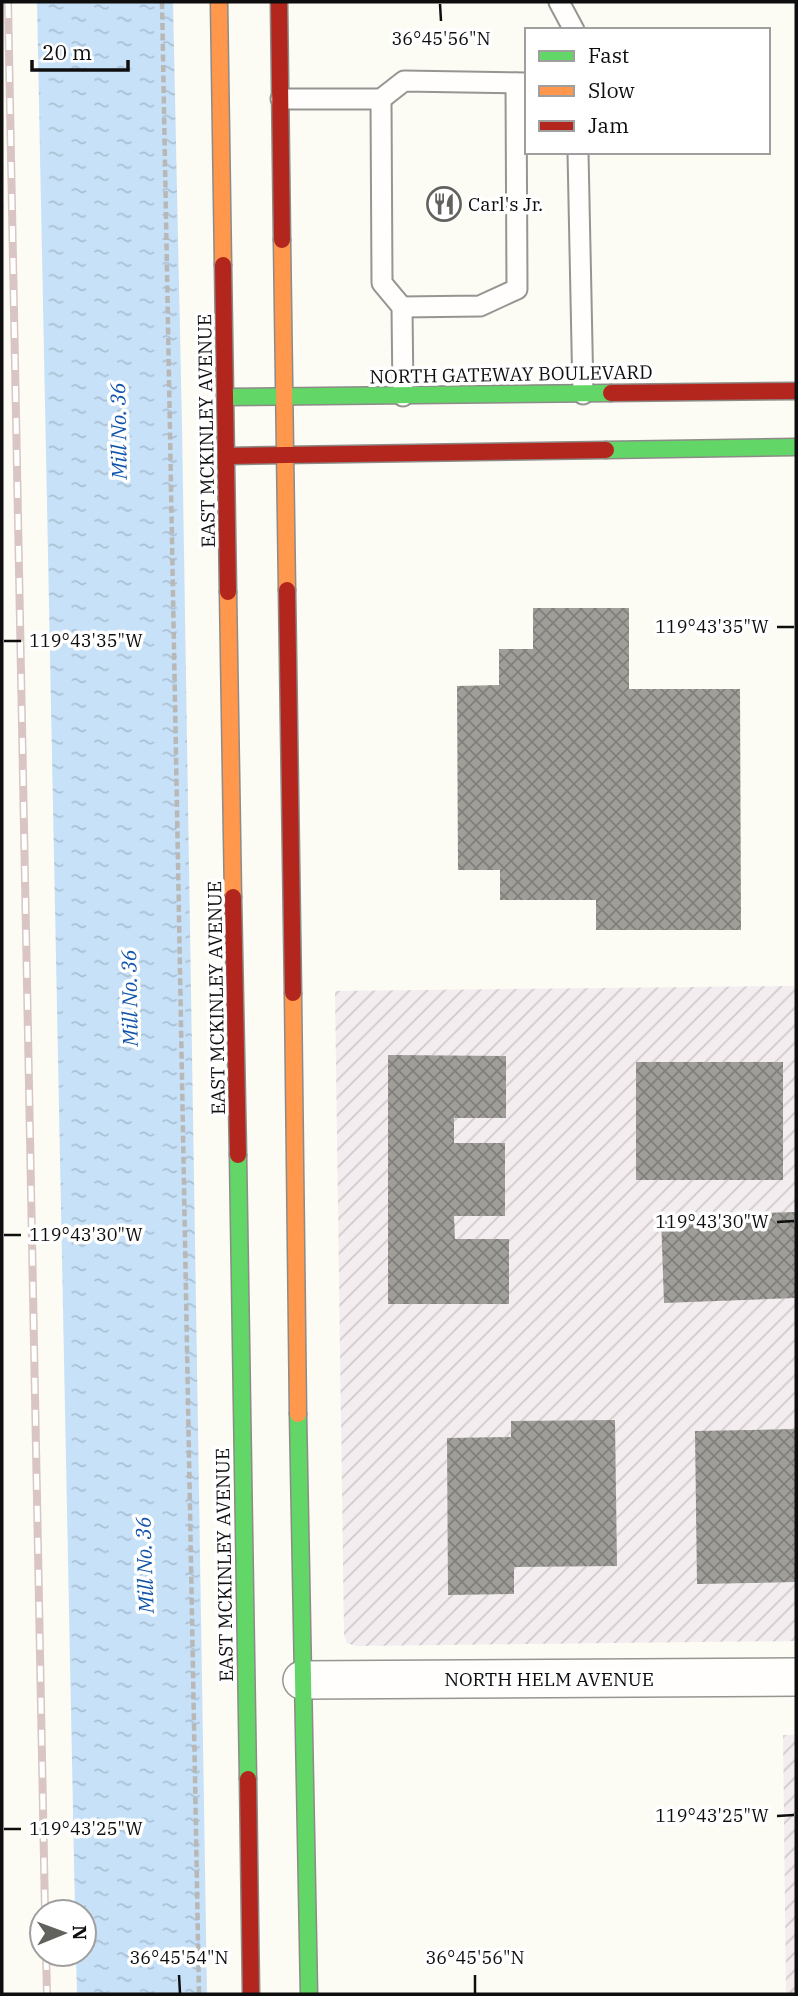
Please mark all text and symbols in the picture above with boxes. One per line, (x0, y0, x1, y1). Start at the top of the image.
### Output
text: 36°45'56"N (392, 27, 491, 50)
scale bar (32, 28, 128, 72)
legend (525, 28, 770, 154)
text: 20 m (42, 38, 92, 66)
text: Fast (588, 41, 629, 69)
text: Slow (588, 76, 635, 104)
text: Jam (588, 111, 629, 139)
restaurant icon: Carl's Jr. (425, 185, 463, 223)
place label: Carl's Jr. (468, 192, 543, 216)
street label: EAST MCKINLEY AVENUE (192, 314, 220, 548)
street label: NORTH GATEWAY BOULEVARD (369, 360, 653, 388)
water label: Mill No. 36 (103, 382, 133, 481)
text: 119°43'35"W (655, 615, 769, 638)
text: 119°43'35"W (29, 629, 143, 652)
street label: EAST MCKINLEY AVENUE (202, 881, 230, 1115)
water label: Mill No. 36 (114, 949, 144, 1048)
text: 119°43'30"W (655, 1210, 769, 1233)
text: 119°43'30"W (29, 1223, 143, 1246)
street label: EAST MCKINLEY AVENUE (210, 1448, 238, 1682)
water label: Mill No. 36 (128, 1516, 160, 1615)
street label: NORTH HELM AVENUE (444, 1667, 654, 1691)
text: 119°43'25"W (655, 1804, 769, 1827)
text: 119°43'25"W (29, 1817, 143, 1840)
north arrow (28, 1898, 98, 1968)
text: N (68, 1925, 92, 1940)
text: 36°45'54"N (130, 1946, 229, 1969)
text: 36°45'56"N (426, 1946, 525, 1969)

